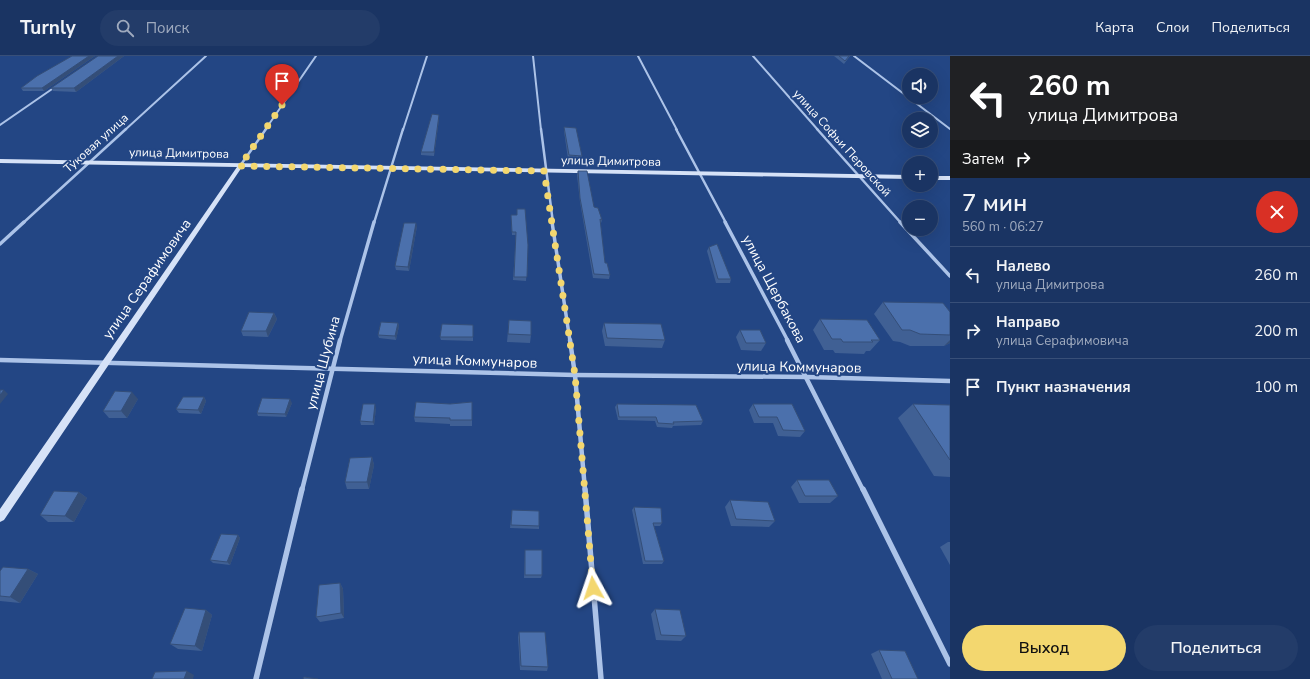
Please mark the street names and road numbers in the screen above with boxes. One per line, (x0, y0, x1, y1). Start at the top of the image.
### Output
street label: улица Софьи Перовской (789, 86, 895, 200)
street label: Туковая улица (60, 110, 132, 176)
street label: улица Димитрова (129, 144, 229, 162)
street label: улица Димитрова (561, 152, 661, 170)
street label: улица Серафимовича (98, 215, 196, 343)
street label: улица Щербакова (738, 232, 810, 346)
street label: улица Шубина (301, 314, 345, 412)
street label: улица Коммунаров (412, 349, 538, 373)
street label: улица Коммунаров (736, 356, 862, 378)

